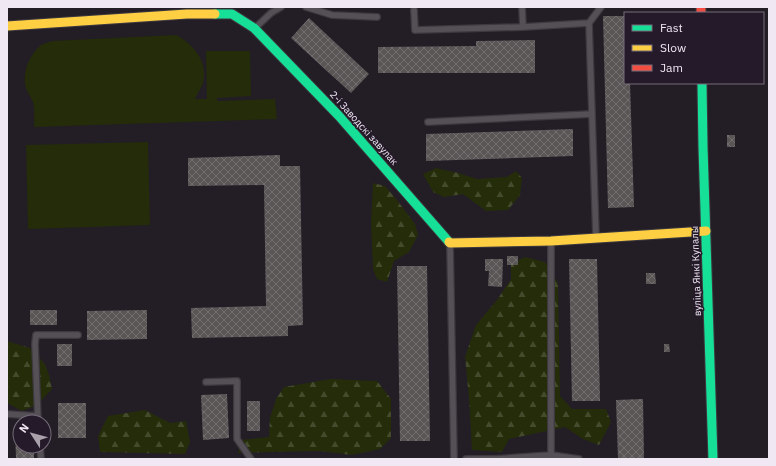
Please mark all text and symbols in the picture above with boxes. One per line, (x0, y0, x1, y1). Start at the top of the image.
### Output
legend (624, 12, 764, 84)
text: Fast (660, 20, 683, 35)
text: Slow (660, 40, 686, 55)
text: Jam (660, 60, 683, 75)
street label: 2-і Заводскі завулак (327, 88, 401, 168)
street label: вуліца Янкі Купалы (688, 226, 704, 316)
north arrow (12, 414, 52, 454)
text: N (16, 421, 32, 435)

